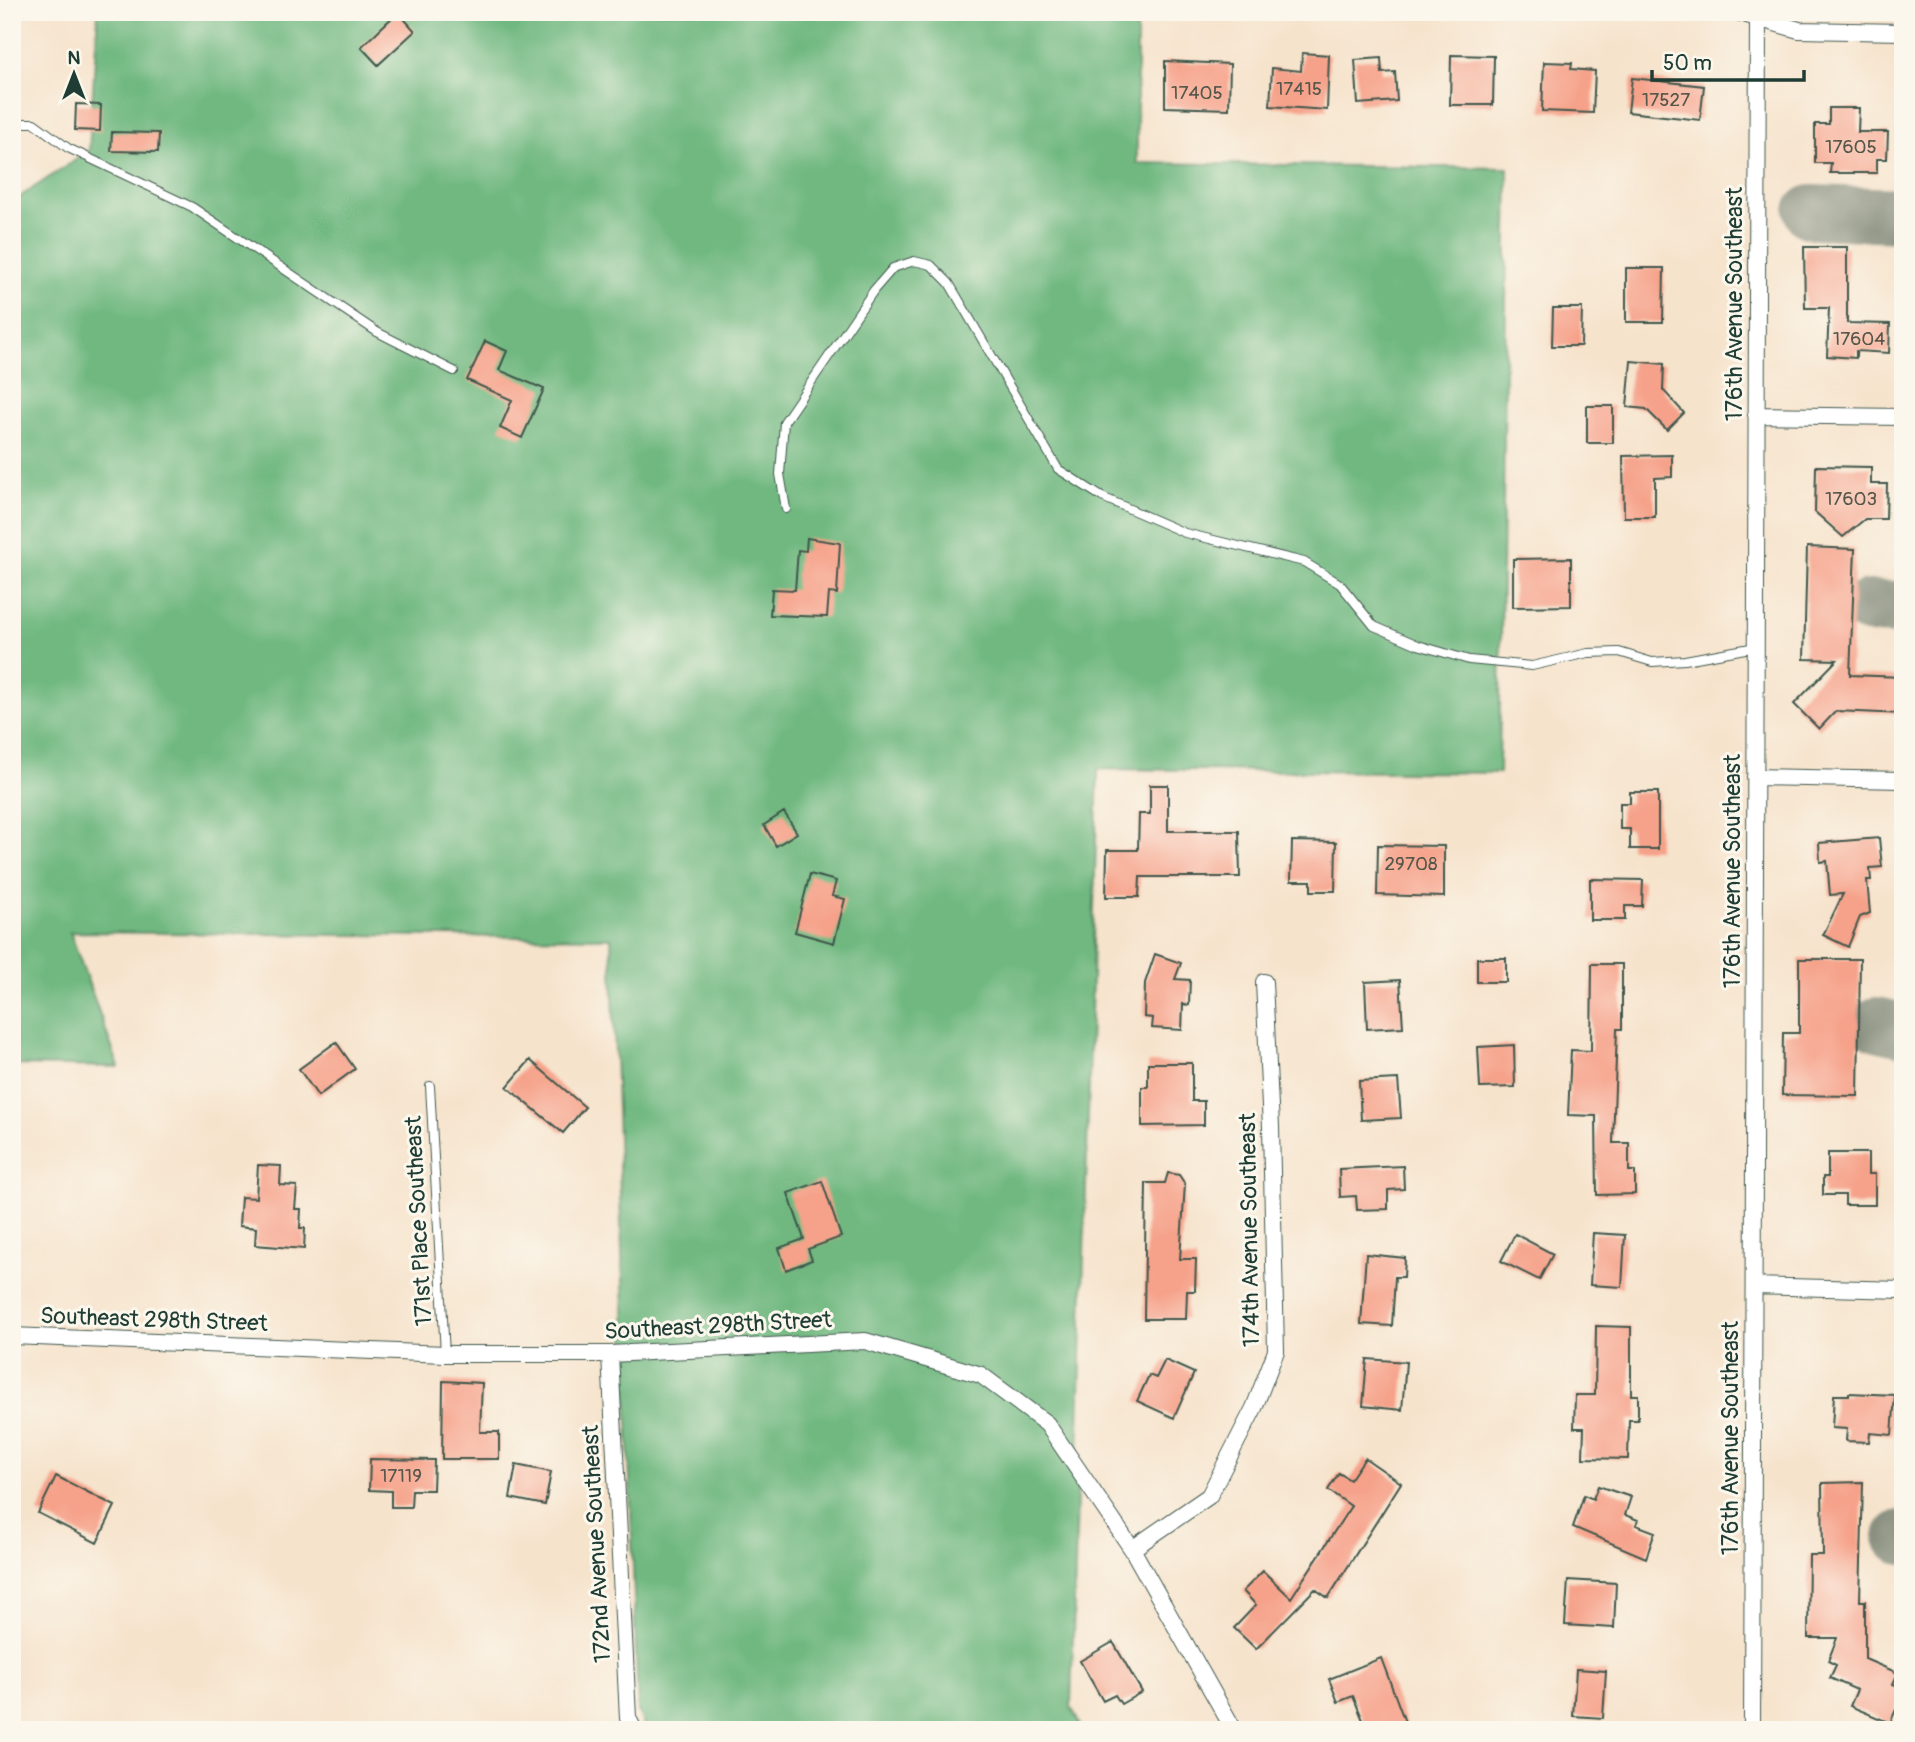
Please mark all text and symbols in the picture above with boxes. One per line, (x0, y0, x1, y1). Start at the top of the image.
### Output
north arrow (38, 38, 108, 108)
scale bar (1652, 38, 1805, 82)
text: N (68, 46, 81, 70)
text: 50 m (1663, 50, 1712, 77)
house number: 17415 (1276, 77, 1322, 101)
house number: 17405 (1171, 81, 1223, 105)
house number: 17527 (1642, 88, 1690, 112)
house number: 17605 (1825, 135, 1877, 159)
street label: 176th Avenue Southeast (1720, 186, 1749, 421)
house number: 17604 (1833, 327, 1885, 351)
house number: 17603 (1825, 487, 1877, 511)
street label: 176th Avenue Southeast (1718, 753, 1747, 988)
house number: 29708 (1384, 852, 1438, 876)
street label: 174th Avenue Southeast (1233, 1112, 1266, 1347)
street label: 171st Place Southeast (398, 1114, 438, 1327)
street label: Southeast 298th Street (40, 1301, 269, 1338)
street label: Southeast 298th Street (604, 1305, 833, 1346)
street label: 176th Avenue Southeast (1716, 1320, 1745, 1555)
street label: 172nd Avenue Southeast (576, 1424, 617, 1664)
house number: 17119 (380, 1464, 422, 1488)

